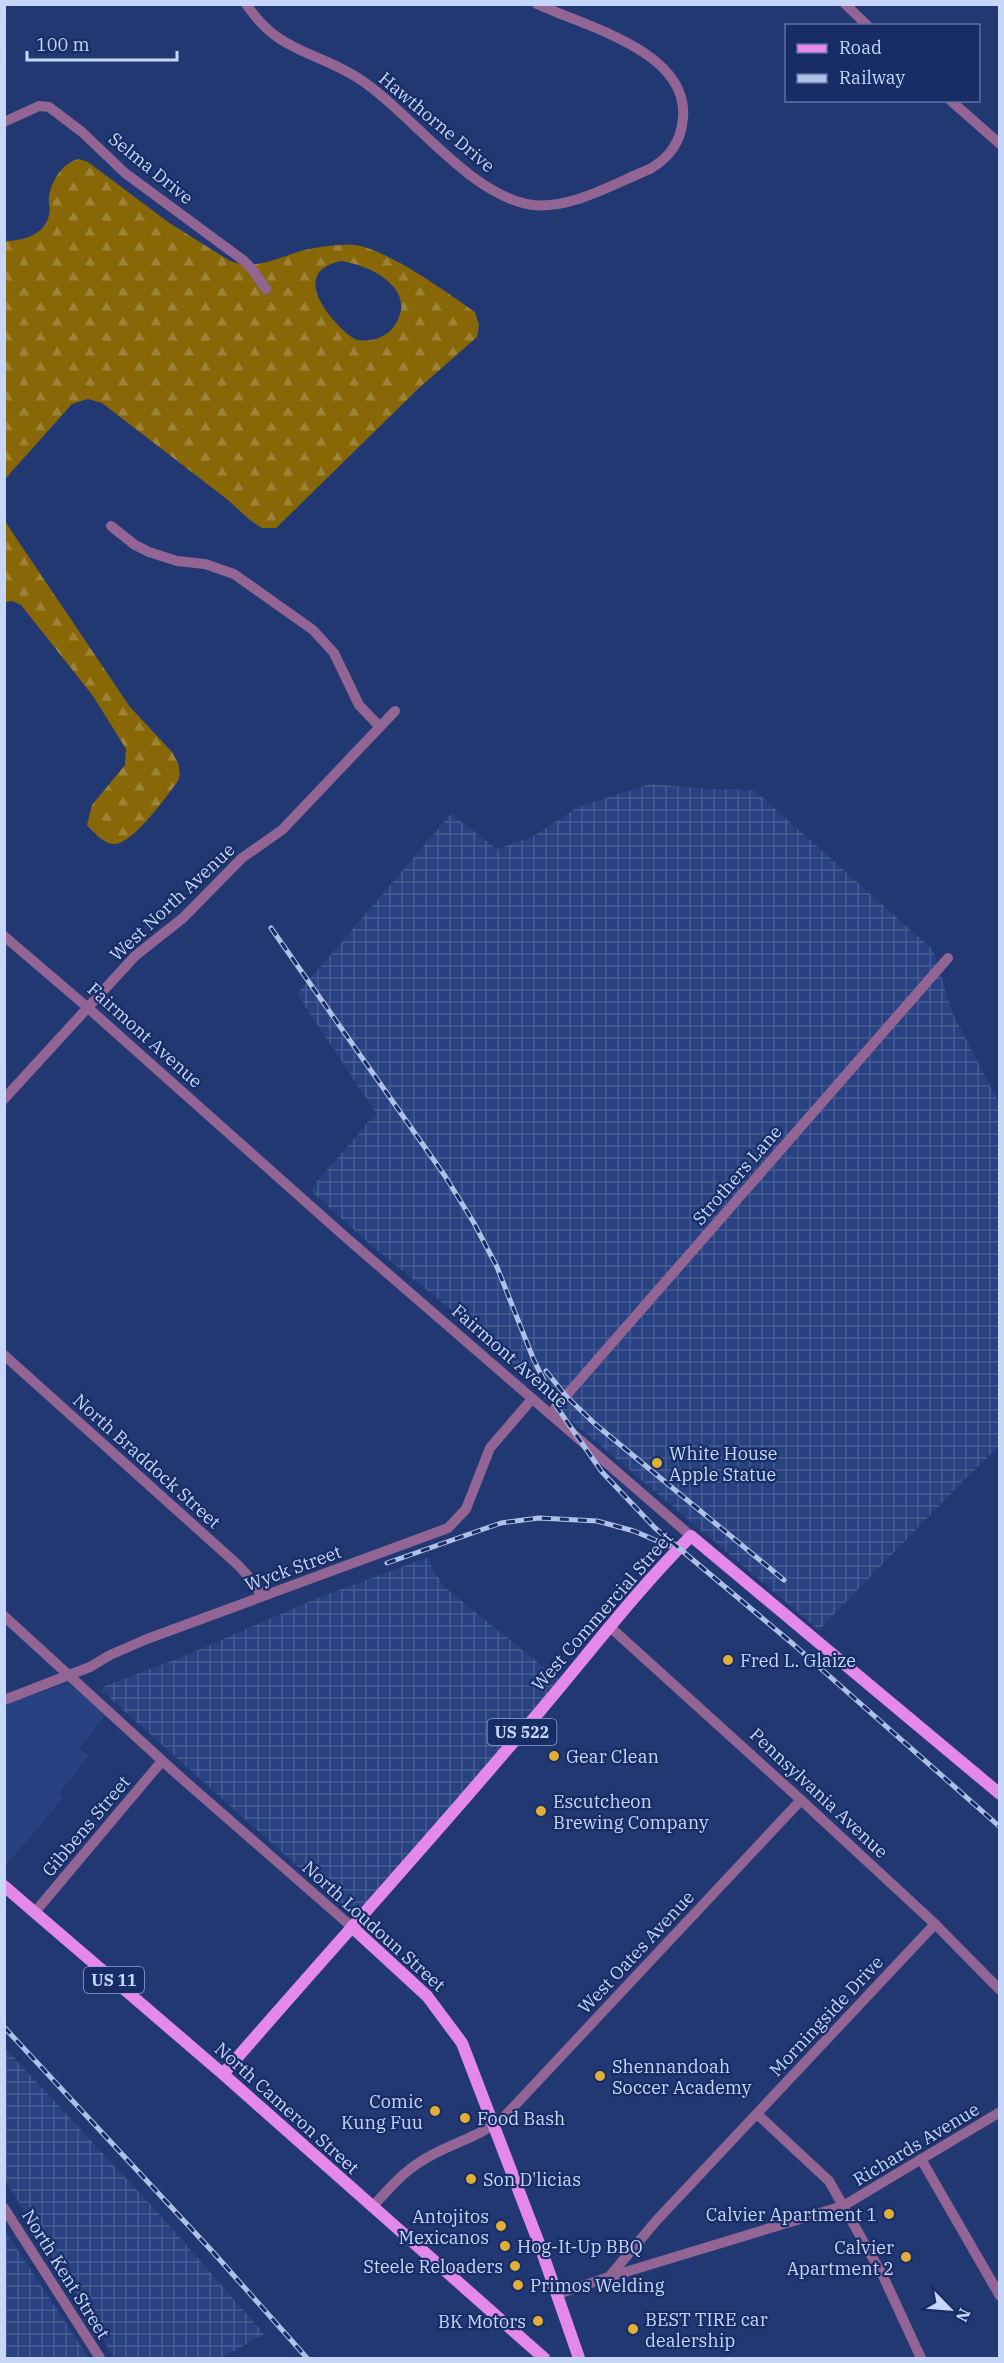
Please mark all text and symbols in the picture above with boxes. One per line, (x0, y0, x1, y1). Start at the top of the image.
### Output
scale bar (27, 24, 177, 62)
legend (785, 24, 980, 102)
text: 100 m (36, 33, 90, 56)
text: Road (839, 36, 882, 59)
text: Railway (839, 66, 905, 89)
street label: Hawthorne Drive (374, 67, 500, 177)
street label: Selma Drive (104, 127, 198, 209)
street label: West North Avenue (105, 838, 239, 966)
street label: Fairmont Avenue (83, 977, 207, 1093)
street label: Strothers Lane (687, 1120, 787, 1230)
street label: Fairmont Avenue (447, 1299, 573, 1413)
street label: North Braddock Street (68, 1389, 226, 1533)
place label: White House Apple Statue (669, 1442, 777, 1486)
marker: White House Apple Statue (650, 1456, 664, 1470)
street label: West Commercial Street (526, 1526, 678, 1696)
street label: Wyck Street (241, 1540, 345, 1596)
place label: Fred L. Glaize (740, 1649, 856, 1672)
marker: Fred L. Glaize (721, 1653, 735, 1667)
road number: US 522 (488, 1719, 556, 1745)
street label: Pennsylvania Avenue (745, 1723, 893, 1863)
place label: Gear Clean (566, 1745, 659, 1768)
marker: Gear Clean (547, 1749, 561, 1763)
street label: Gibbens Street (37, 1771, 135, 1881)
place label: Escutcheon Brewing Company (553, 1790, 709, 1834)
marker: Escutcheon Brewing Company (534, 1804, 548, 1818)
street label: North Loudoun Street (298, 1856, 450, 1996)
street label: West Oates Avenue (573, 1886, 699, 2018)
street label: Morningside Drive (764, 1951, 888, 2081)
road number: US 11 (84, 1967, 144, 1993)
street label: North Cameron Street (210, 2037, 364, 2179)
place label: Shennandoah Soccer Academy (612, 2055, 752, 2099)
marker: Shennandoah Soccer Academy (593, 2069, 607, 2083)
place label: Comic Kung Fuu (341, 2090, 423, 2134)
street label: Richards Avenue (849, 2097, 983, 2191)
marker: Comic Kung Fuu (428, 2104, 442, 2118)
place label: Food Bash (477, 2107, 565, 2130)
marker: Food Bash (458, 2111, 472, 2125)
place label: Son D'licias (483, 2168, 581, 2191)
marker: Son D'licias (464, 2172, 478, 2186)
place label: Calvier Apartment 1 (706, 2203, 877, 2226)
street label: North Kent Street (17, 2205, 115, 2343)
place label: Antojitos Mexicanos (399, 2205, 489, 2249)
marker: Calvier Apartment 1 (882, 2207, 896, 2221)
marker: Antojitos Mexicanos (494, 2219, 508, 2233)
place label: Hog-It-Up BBQ (517, 2235, 643, 2258)
place label: Calvier Apartment 2 (787, 2236, 894, 2280)
marker: Hog-It-Up BBQ (498, 2239, 512, 2253)
marker: Calvier Apartment 2 (899, 2250, 913, 2264)
place label: Steele Reloaders (363, 2255, 503, 2278)
marker: Steele Reloaders (508, 2259, 522, 2273)
place label: Primos Welding (530, 2274, 665, 2297)
marker: Primos Welding (511, 2278, 525, 2292)
north arrow (920, 2279, 980, 2339)
text: N (952, 2305, 975, 2325)
place label: BEST TIRE car dealership (645, 2308, 768, 2352)
place label: BK Motors (438, 2310, 526, 2333)
marker: BK Motors (531, 2314, 545, 2328)
marker: BEST TIRE car dealership (626, 2322, 640, 2336)

